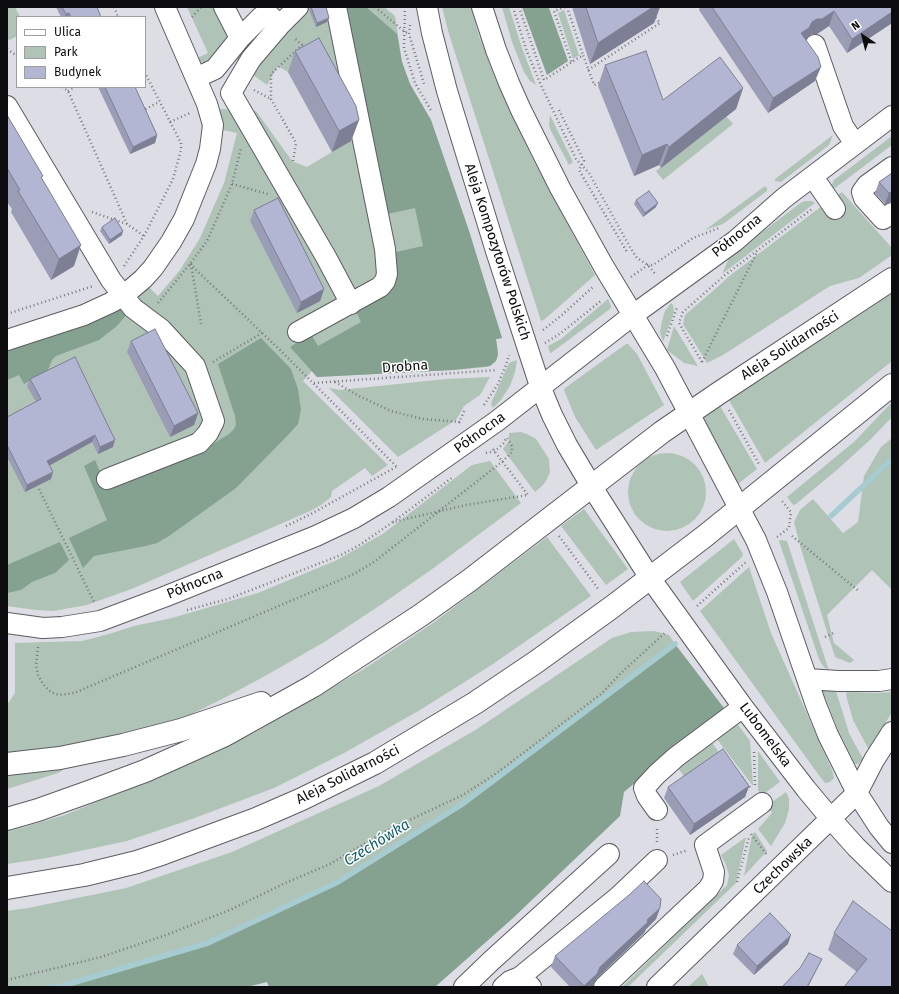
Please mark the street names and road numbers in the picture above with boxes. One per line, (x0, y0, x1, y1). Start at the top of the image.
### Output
street label: Aleja Kompozytorów Polskich (460, 161, 534, 343)
street label: Północna (709, 211, 765, 261)
street label: Aleja Solidarności (738, 308, 842, 384)
street label: Drobna (381, 357, 429, 377)
street label: Północna (451, 409, 509, 457)
street label: Północna (164, 565, 226, 603)
street label: Lubomelska (735, 699, 795, 771)
street label: Aleja Solidarności (294, 742, 402, 808)
street label: Czechowska (750, 834, 816, 898)

